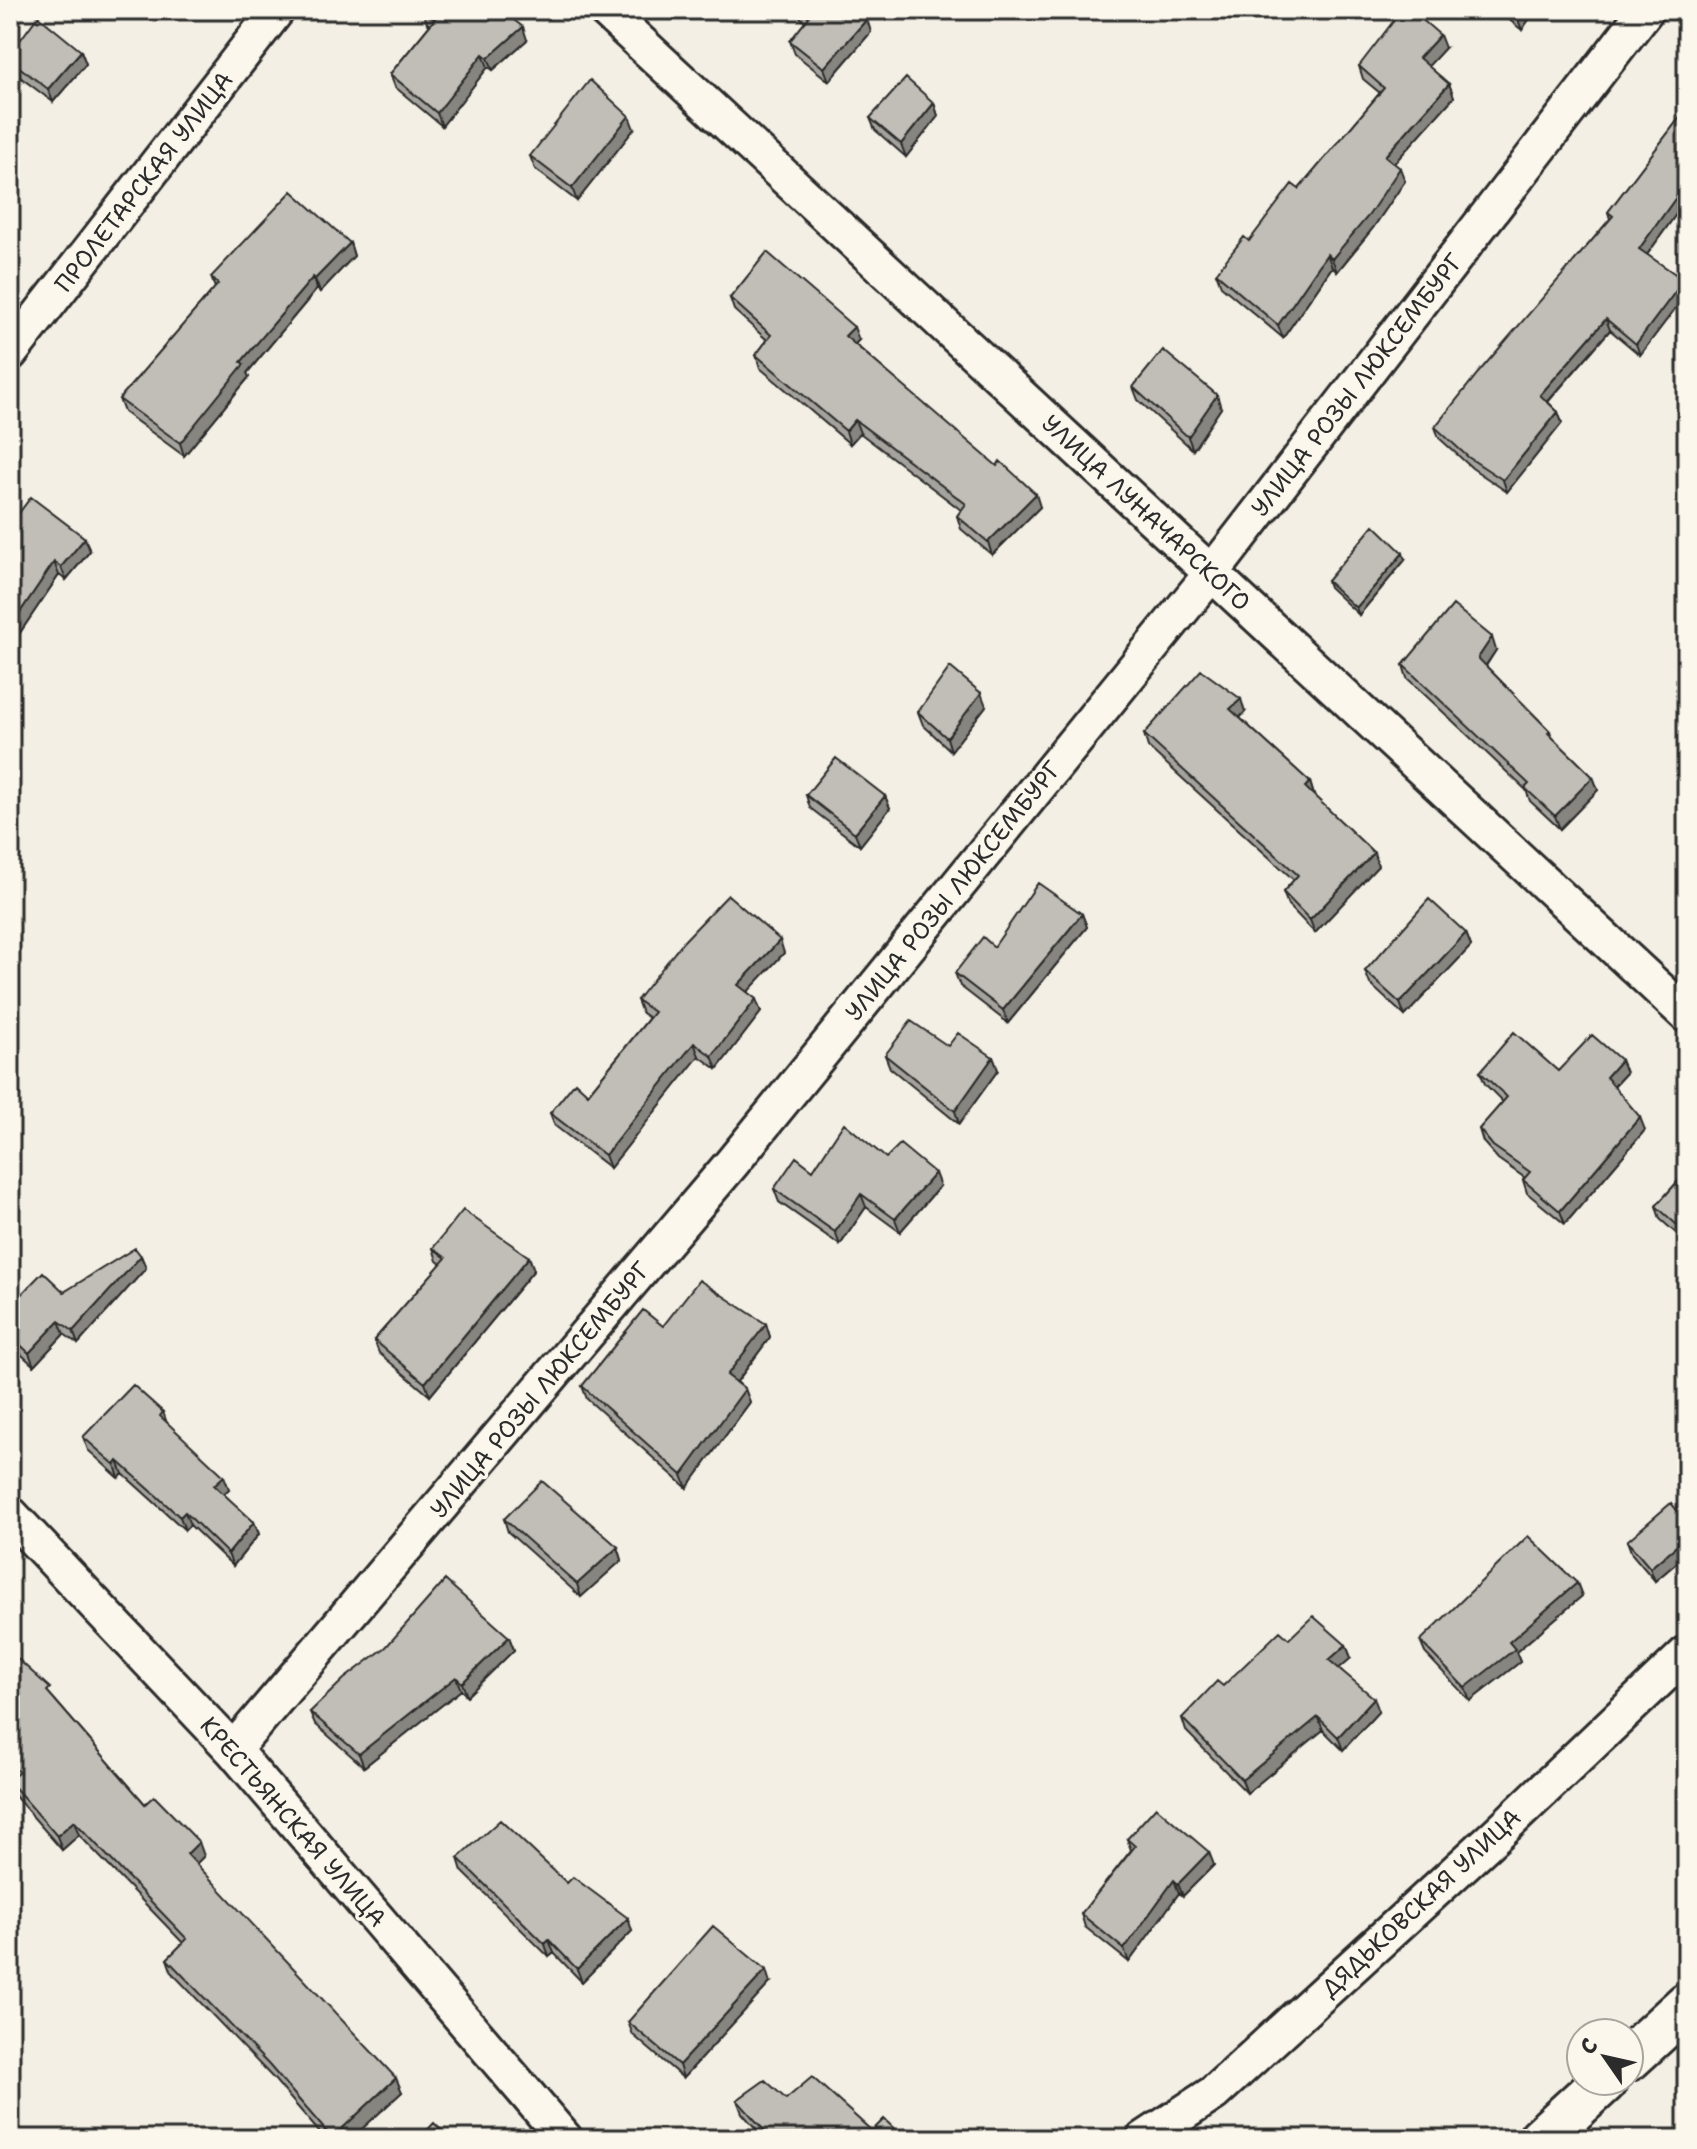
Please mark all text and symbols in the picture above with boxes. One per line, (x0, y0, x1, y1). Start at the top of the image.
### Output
street label: ПРОЛЕТАРСКАЯ УЛИЦА (48, 65, 240, 299)
street label: УЛИЦА РОЗЫ ЛЮКСЕМБУРГ (1244, 247, 1470, 523)
street label: УЛИЦА ЛУНАЧАРСКОГО (1035, 408, 1257, 618)
street label: УЛИЦА РОЗЫ ЛЮКСЕМБУРГ (838, 754, 1068, 1028)
street label: УЛИЦА РОЗЫ ЛЮКСЕМБУРГ (423, 1255, 657, 1525)
street label: КРЕСТЬЯНСКАЯ УЛИЦА (193, 1710, 393, 1934)
street label: ДЯДЬКОВСКАЯ УЛИЦА (1314, 1802, 1528, 2004)
north arrow (1565, 2017, 1645, 2097)
text: С (1573, 2032, 1605, 2060)

